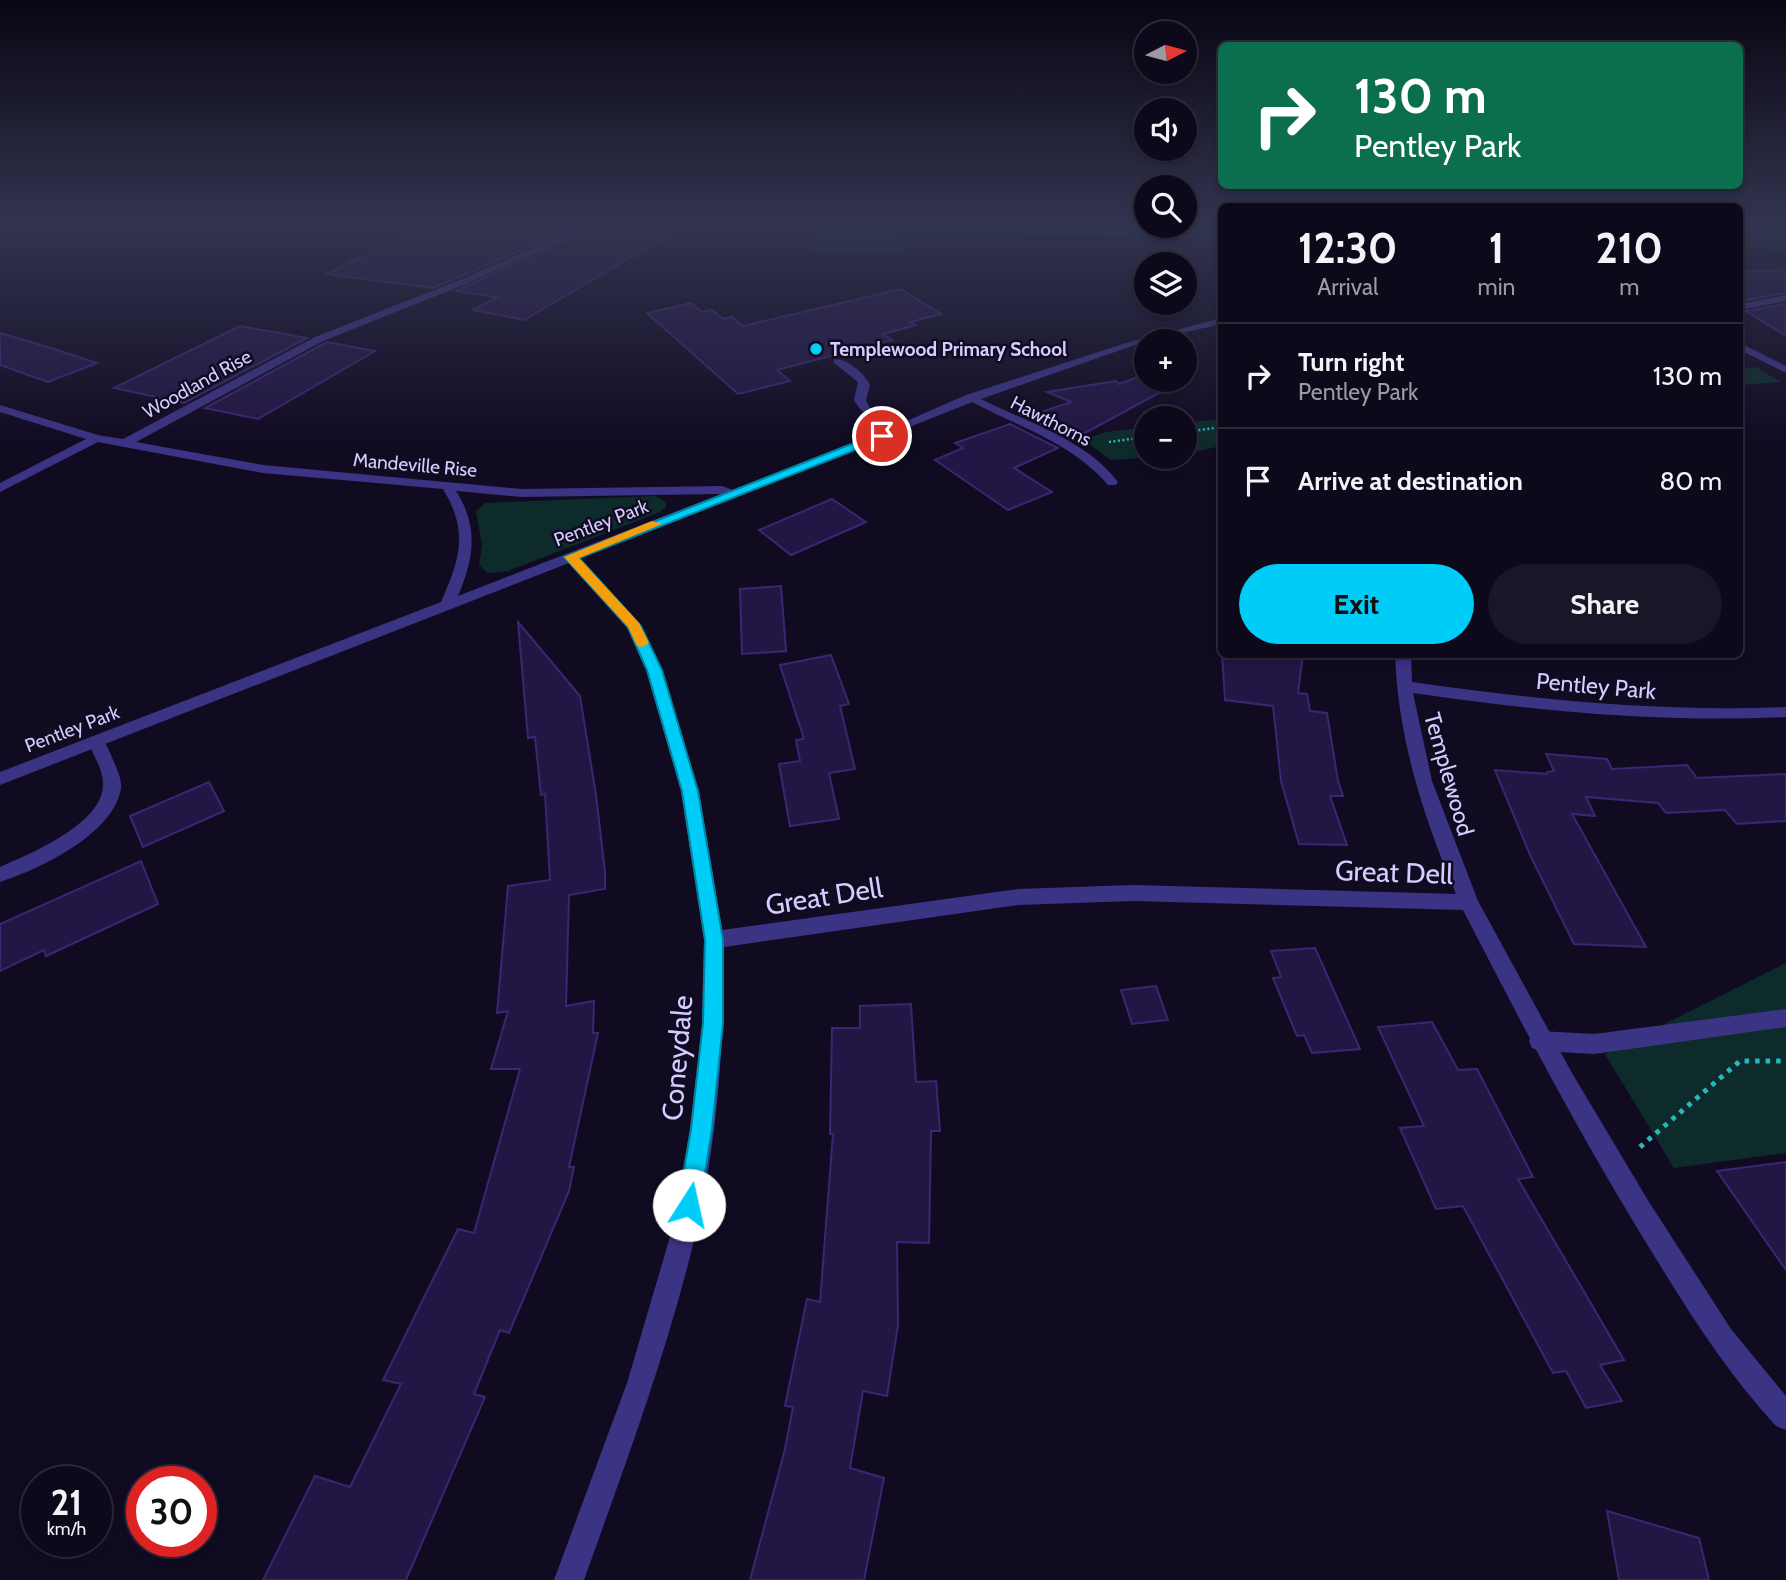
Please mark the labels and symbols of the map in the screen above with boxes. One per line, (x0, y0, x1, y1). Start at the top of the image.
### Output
north arrow (1134, 21, 1197, 84)
place label: Templewood Primary School (830, 338, 1067, 361)
marker: Templewood Primary School (808, 341, 824, 357)
street label: Woodland Rise (139, 345, 256, 423)
street label: Hawthorns (1007, 391, 1095, 451)
pin (852, 406, 912, 466)
street label: Mandeville Rise (352, 448, 478, 482)
street label: Pentley Park (550, 494, 652, 552)
street label: Pentley Park (1535, 667, 1658, 705)
street label: Pentley Park (21, 700, 123, 758)
street label: Templewood (1418, 709, 1480, 839)
street label: Great Dell (1334, 853, 1454, 891)
street label: Great Dell (763, 870, 885, 922)
street label: Coneydale (655, 994, 699, 1122)
position arrow (652, 1168, 726, 1242)
speed limit sign: 30 (126, 1466, 217, 1557)

